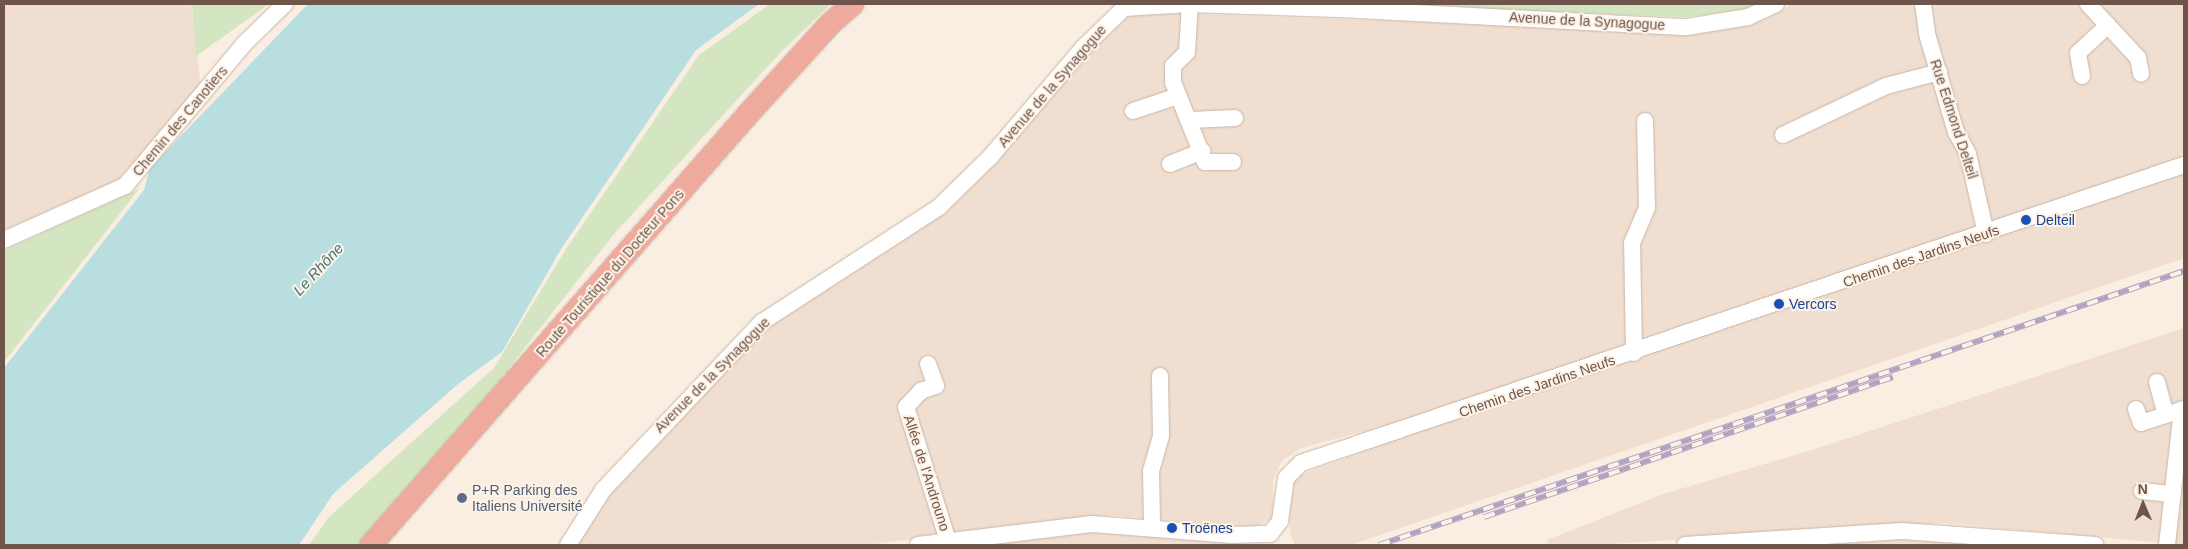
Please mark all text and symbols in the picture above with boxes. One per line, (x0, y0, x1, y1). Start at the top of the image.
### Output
street label: Avenue de la Synagogue (1509, 9, 1665, 33)
street label: Avenue de la Synagogue (994, 22, 1110, 150)
street label: Rue Edmond Delteil (1927, 57, 1981, 181)
street label: Chemin des Canotiers (129, 63, 231, 179)
street label: Route Touristique du Docteur Pons (532, 186, 688, 360)
place label: Delteil (2036, 212, 2075, 228)
marker: Delteil (2020, 214, 2032, 226)
street label: Chemin des Jardins Neufs (1841, 221, 2001, 291)
water label: Le Rhône (289, 239, 347, 299)
place label: Vercors (1789, 296, 1836, 312)
marker: Vercors (1773, 298, 1785, 310)
street label: Avenue de la Synagogue (651, 314, 773, 436)
street label: Chemin des Jardins Neufs (1457, 351, 1617, 421)
street label: Allée de l'Androuno (900, 413, 954, 533)
north arrow (2118, 479, 2168, 529)
text: N (2138, 481, 2148, 497)
place label: P+R Parking des Italiens Université (472, 482, 582, 514)
marker: P+R Parking des Italiens Université (456, 492, 468, 504)
place label: Troënes (1182, 520, 1233, 536)
marker: Troënes (1166, 522, 1178, 534)

